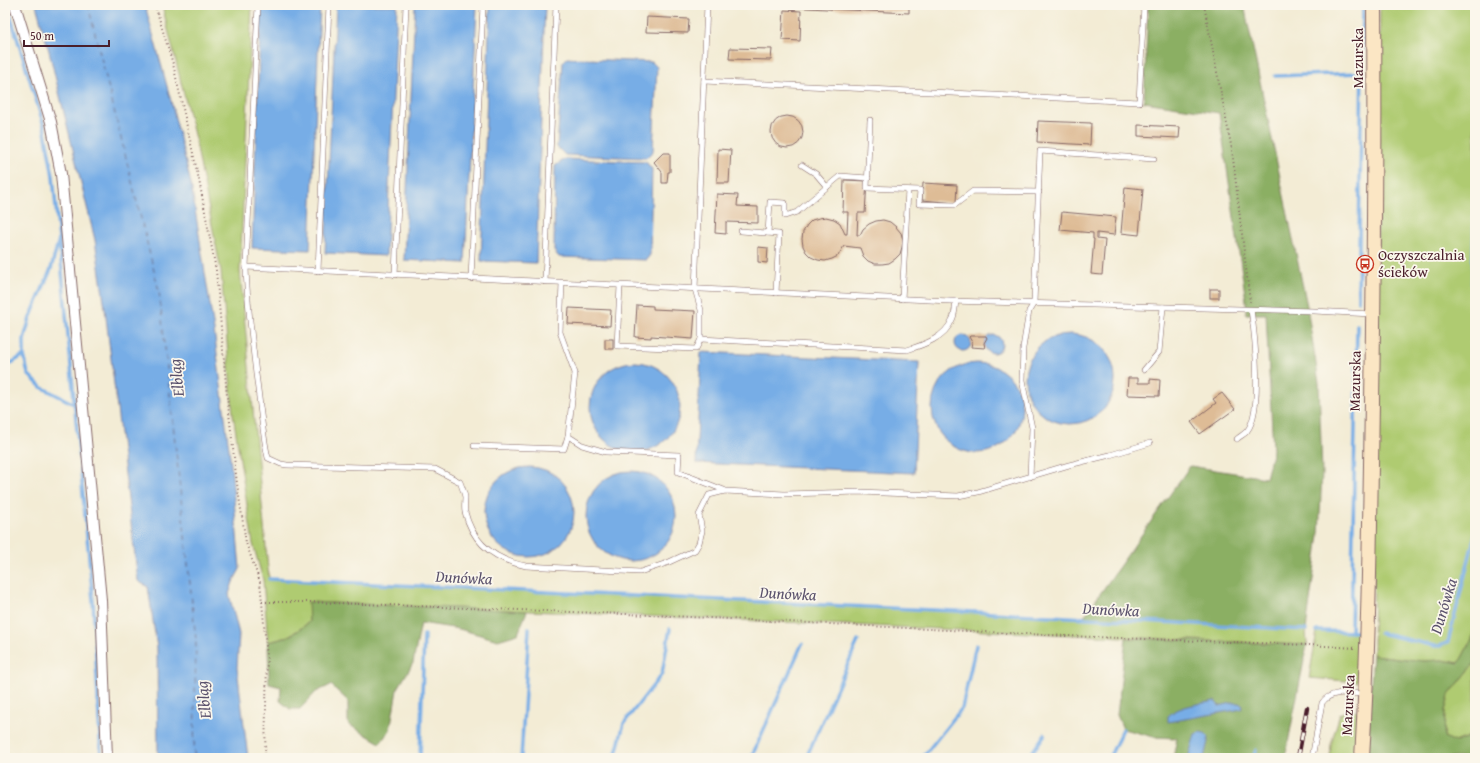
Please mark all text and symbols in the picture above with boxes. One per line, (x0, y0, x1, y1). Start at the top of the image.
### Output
scale bar (24, 22, 109, 48)
text: 50 m (30, 27, 54, 44)
street label: Mazurska (1347, 28, 1368, 88)
place label: Oczyszczalnia ścieków (1378, 244, 1465, 282)
bus stop icon: Oczyszczalnia ścieków (1355, 254, 1375, 274)
street label: Mazurska (1343, 350, 1366, 412)
water label: Elbląg (162, 357, 190, 399)
water label: Dunówka (434, 563, 494, 591)
water label: Dunówka (1423, 575, 1463, 638)
water label: Dunówka (758, 579, 818, 607)
water label: Dunówka (1081, 595, 1141, 623)
street label: Mazurska (1335, 674, 1360, 736)
water label: Elbląg (189, 679, 217, 721)

